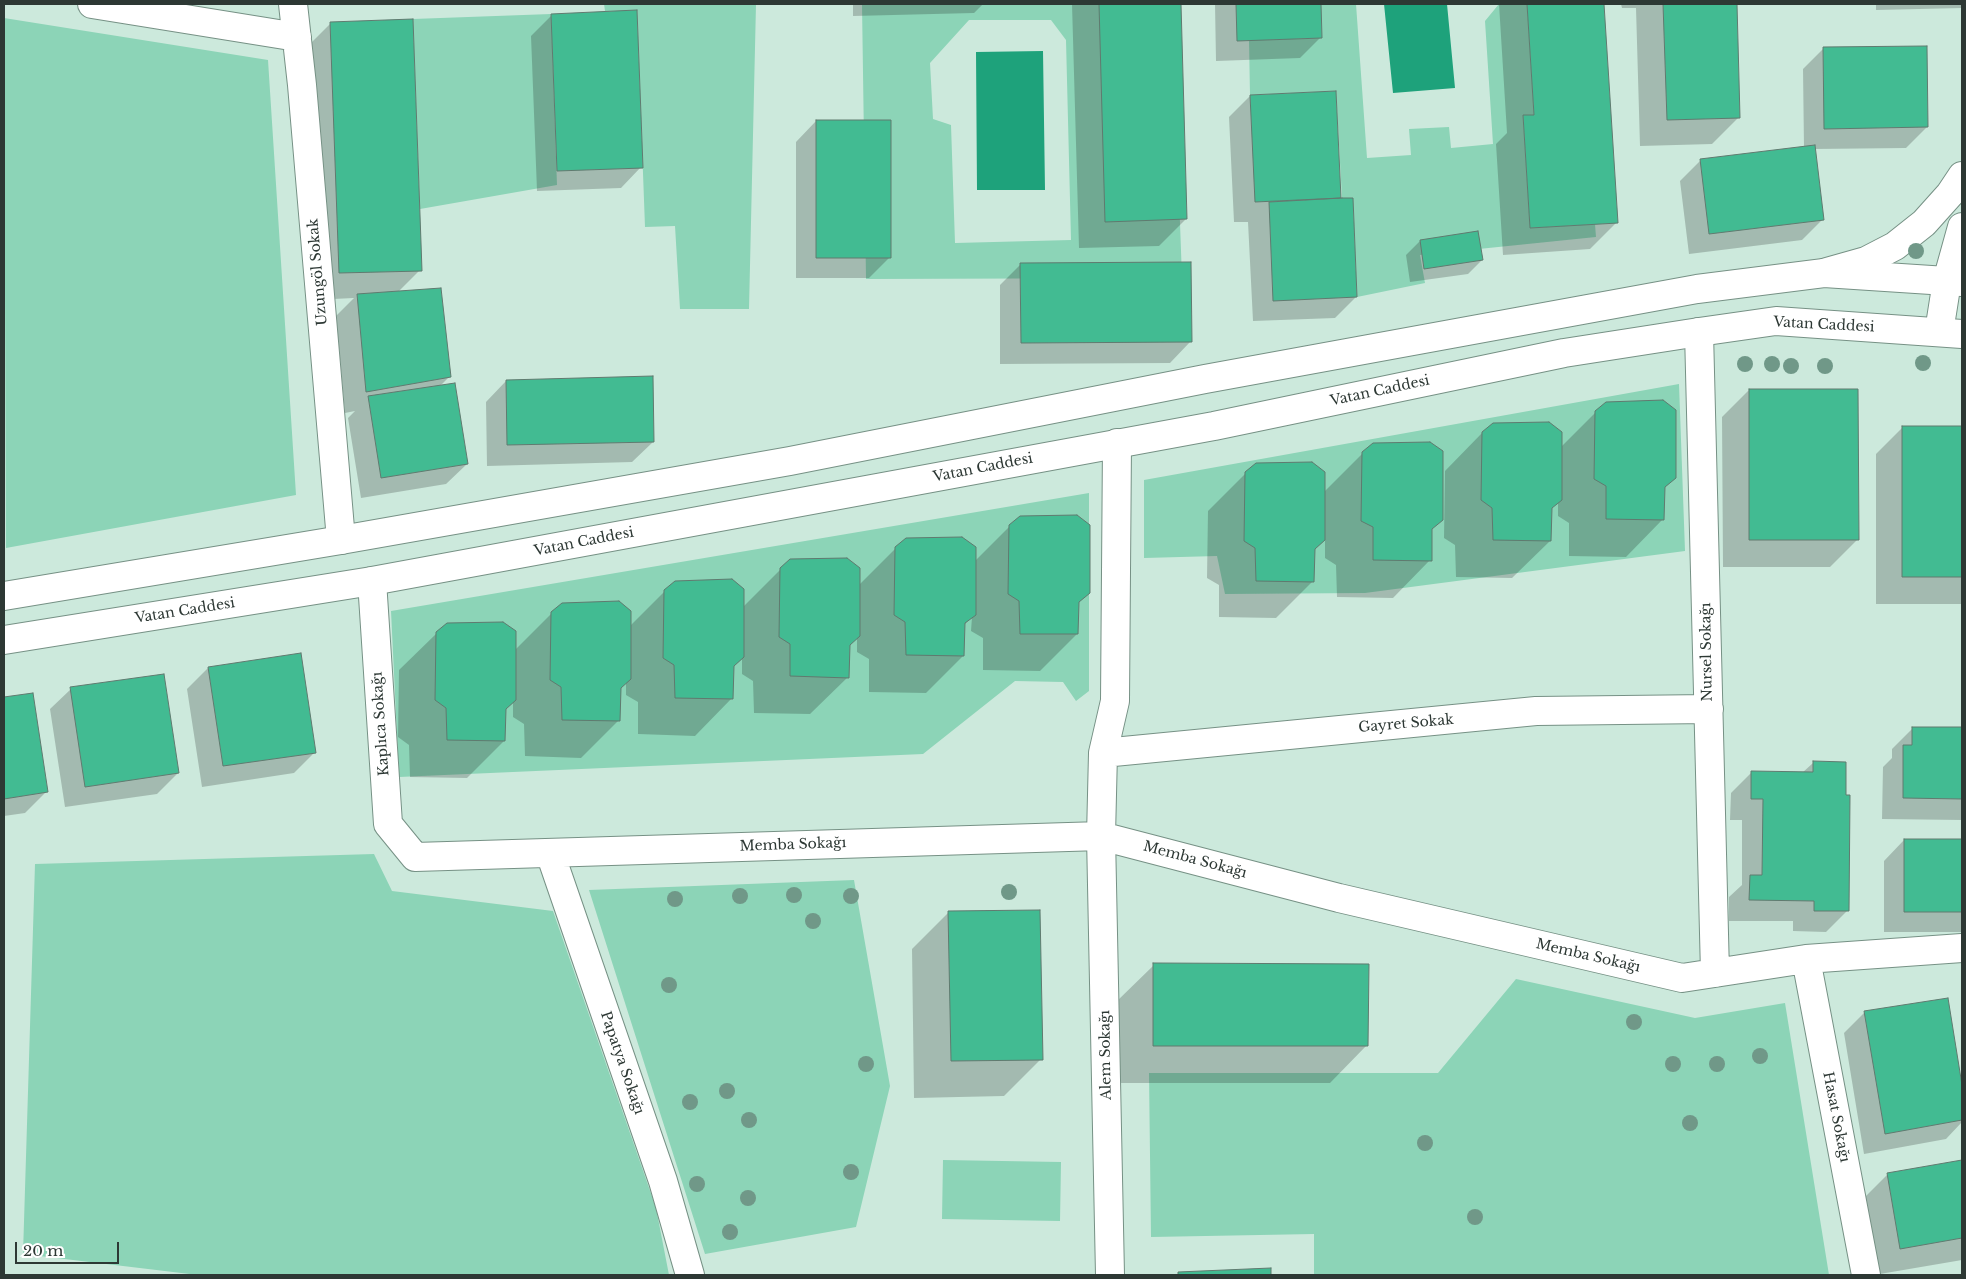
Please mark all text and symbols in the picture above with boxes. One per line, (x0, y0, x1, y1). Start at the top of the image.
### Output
street label: Uzungöl Sokak (305, 218, 331, 326)
street label: Vatan Caddesi (1773, 314, 1875, 336)
street label: Vatan Caddesi (1329, 372, 1431, 410)
street label: Vatan Caddesi (932, 450, 1034, 486)
street label: Vatan Caddesi (533, 524, 635, 560)
street label: Vatan Caddesi (134, 595, 236, 627)
street label: Nursel Sokağı (1698, 602, 1716, 702)
street label: Kaplıca Sokağı (369, 671, 393, 777)
street label: Gayret Sokak (1358, 711, 1454, 737)
street label: Memba Sokağı (739, 835, 847, 855)
street label: Memba Sokağı (1141, 838, 1249, 882)
street label: Memba Sokağı (1534, 936, 1642, 976)
street label: Papatya Sokağı (596, 1009, 648, 1117)
street label: Alem Sokağı (1097, 1010, 1115, 1100)
street label: Hasat Sokağı (1819, 1070, 1853, 1164)
scale bar (18, 1232, 121, 1264)
text: 20 m (23, 1241, 63, 1260)

